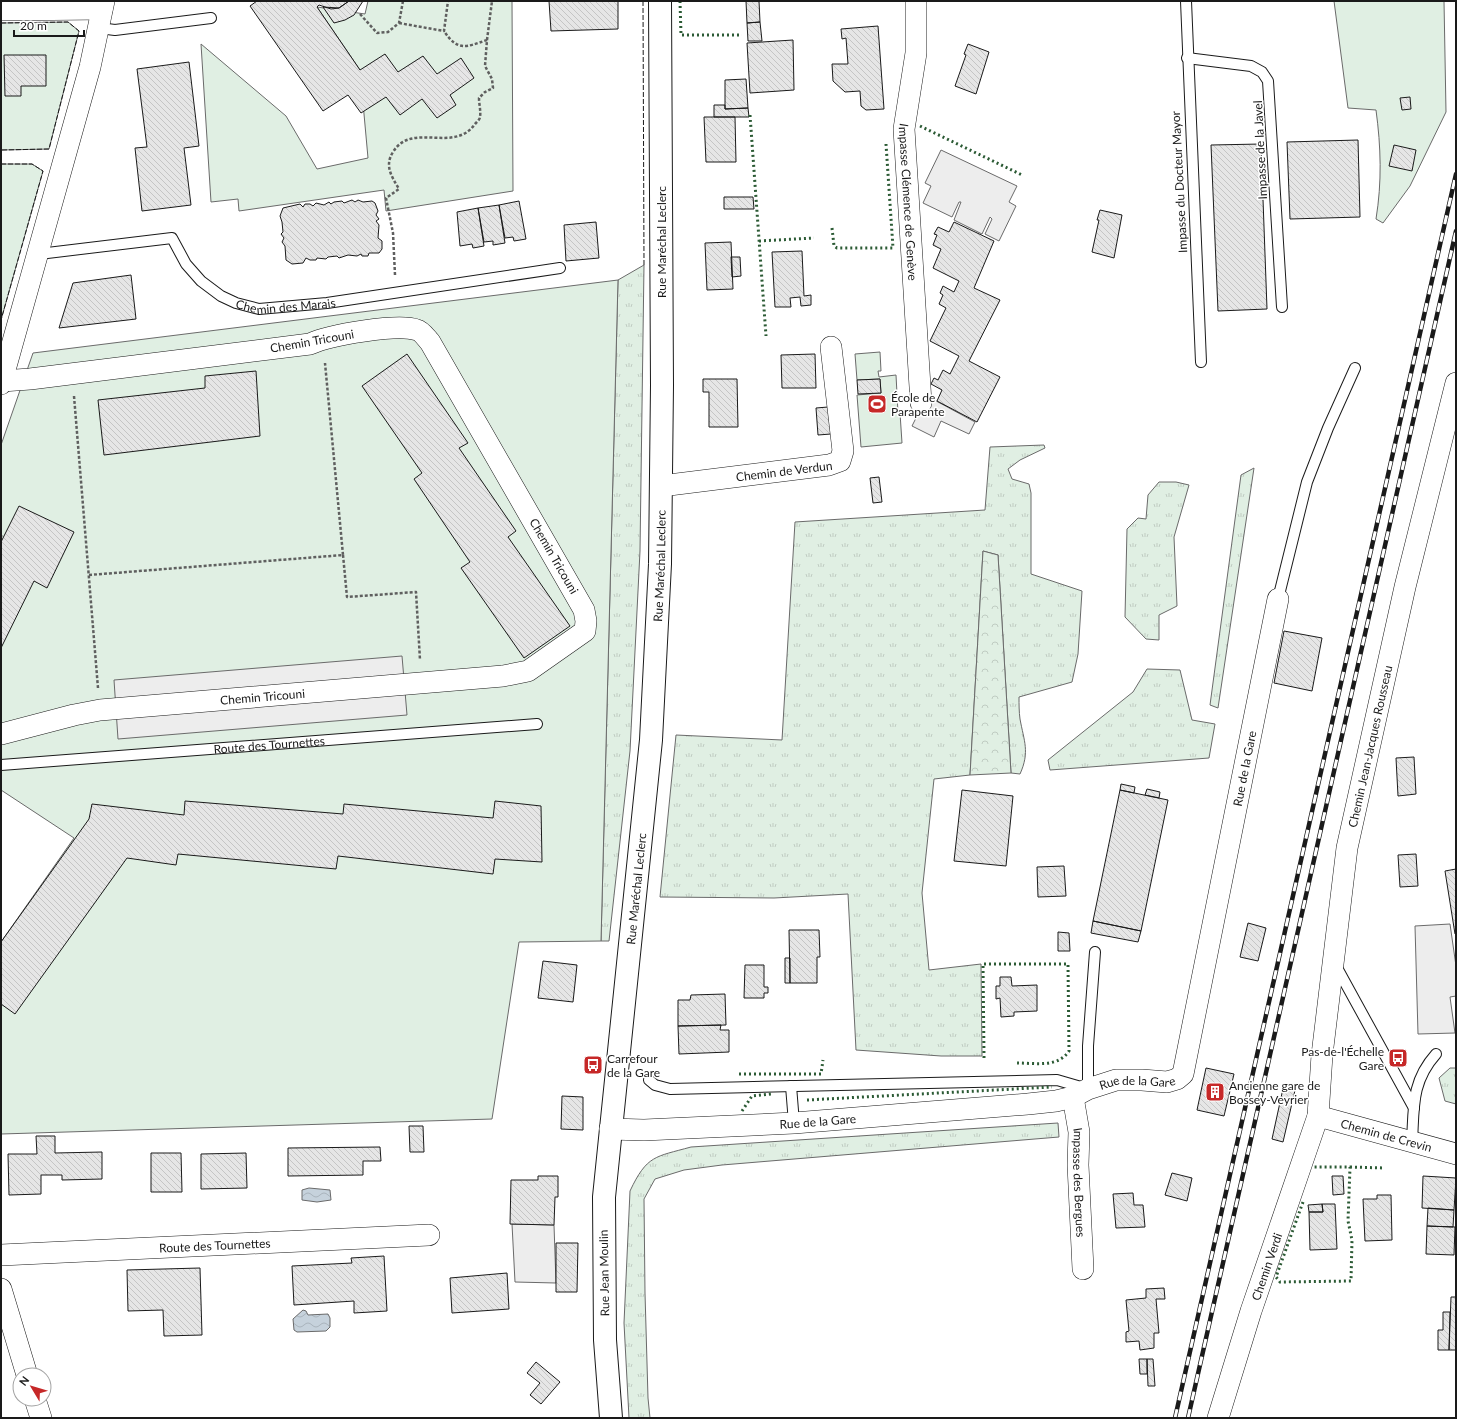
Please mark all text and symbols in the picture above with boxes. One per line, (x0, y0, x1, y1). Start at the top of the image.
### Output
scale bar (14, 12, 84, 38)
text: 20 m (20, 18, 47, 33)
street label: Impasse de la Javel (1250, 100, 1270, 200)
street label: Impasse du Docteur Mayor (1168, 110, 1190, 253)
street label: Impasse Clémence de Genève (896, 122, 921, 281)
street label: Rue Maréchal Leclerc (654, 186, 669, 298)
street label: Chemin des Marais (234, 294, 336, 317)
street label: Chemin Tricouni (269, 326, 355, 356)
place label: École de Parapente (891, 390, 945, 419)
sports icon: École de Parapente (866, 393, 888, 415)
street label: Chemin de Verdun (735, 457, 833, 484)
street label: Rue Maréchal Leclerc (650, 510, 668, 622)
street label: Chemin Tricouni (526, 515, 582, 597)
street label: Chemin Jean-Jacques Rousseau (1344, 664, 1395, 829)
street label: Chemin Tricouni (220, 685, 306, 707)
street label: Rue de la Gare (1229, 729, 1259, 807)
street label: Route des Tournettes (213, 733, 325, 756)
street label: Rue Maréchal Leclerc (623, 832, 649, 945)
place label: Pas-de-l'Échelle Gare (1301, 1044, 1384, 1073)
bus stop icon: Pas-de-l'Échelle Gare (1387, 1047, 1409, 1069)
place label: Carrefour de la Gare (607, 1051, 660, 1080)
bus stop icon: Carrefour de la Gare (582, 1054, 604, 1076)
street label: Rue de la Gare (1097, 1072, 1177, 1092)
place label: Ancienne gare de Bossey-Veyrier (1229, 1078, 1320, 1107)
building icon: Ancienne gare de Bossey-Veyrier (1204, 1081, 1226, 1103)
street label: Rue de la Gare (779, 1110, 857, 1131)
street label: Chemin de Crevin (1339, 1115, 1434, 1155)
street label: Impasse des Bergues (1070, 1126, 1089, 1238)
street label: Rue Jean Moulin (596, 1229, 612, 1317)
street label: Chemin Verdi (1248, 1231, 1285, 1302)
street label: Route des Tournettes (159, 1235, 271, 1255)
north arrow (12, 1367, 52, 1407)
text: N (16, 1373, 31, 1388)

